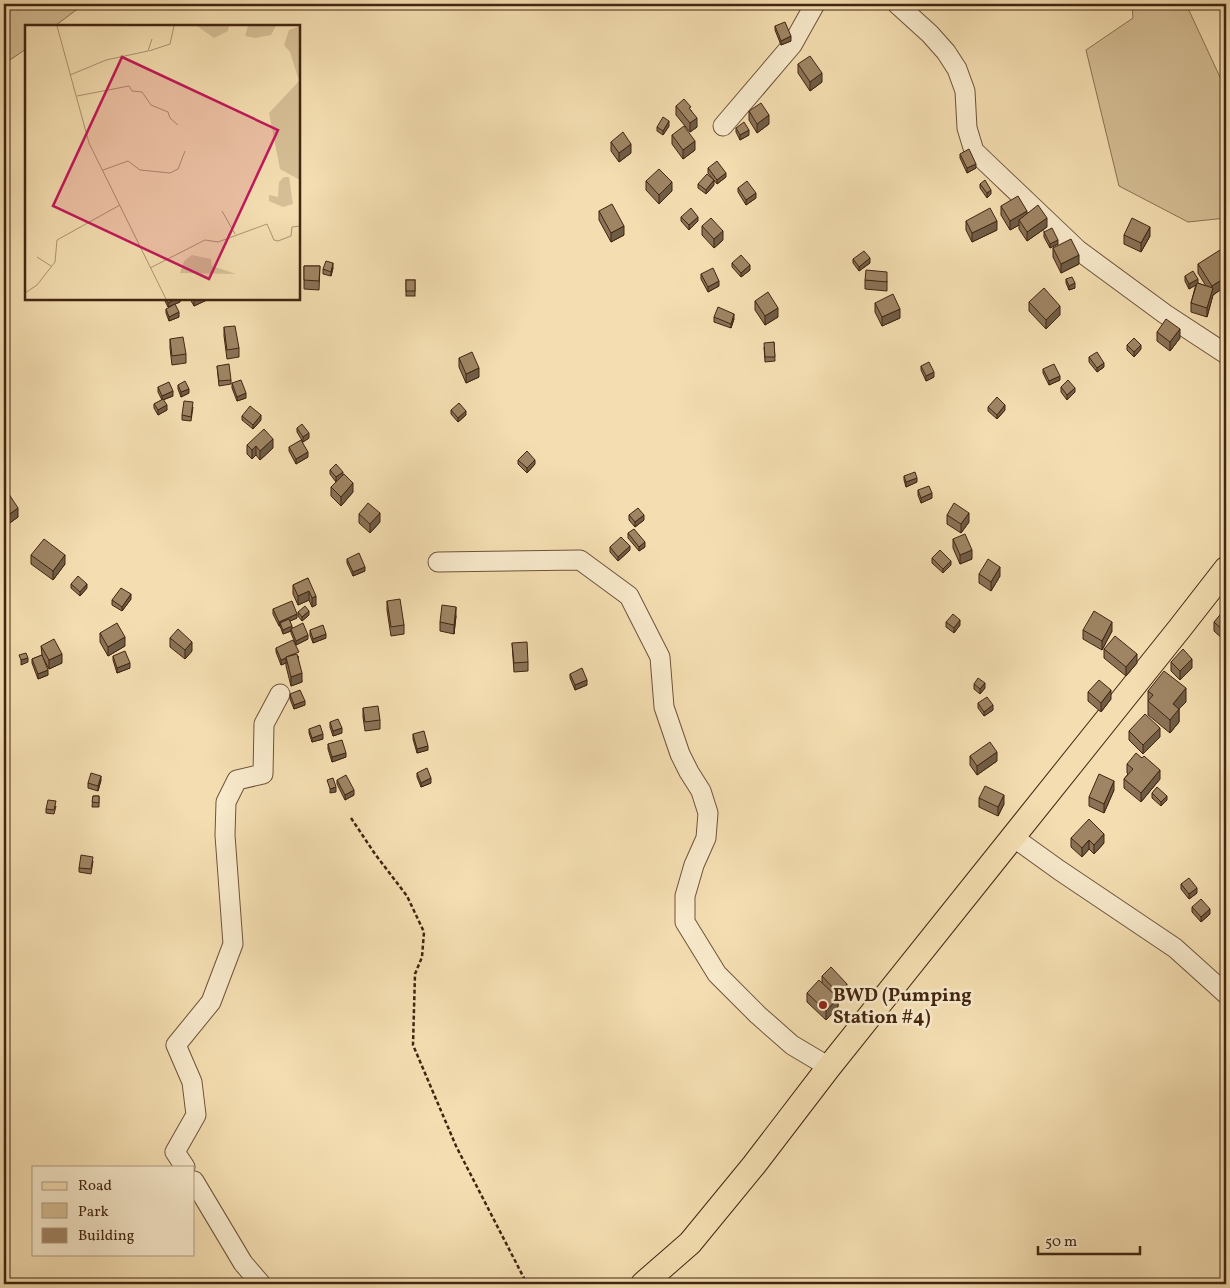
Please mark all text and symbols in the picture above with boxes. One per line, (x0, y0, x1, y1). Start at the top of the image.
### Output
inset map (25, 25, 300, 300)
place label: BWD (Pumping Station #4) (833, 983, 972, 1031)
marker: BWD (Pumping Station #4) (817, 999, 829, 1011)
legend (32, 1166, 195, 1256)
text: Road (78, 1176, 112, 1197)
text: Park (78, 1202, 109, 1223)
scale bar (1038, 1223, 1140, 1255)
text: Building (78, 1226, 135, 1247)
text: 50 m (1045, 1232, 1077, 1253)

